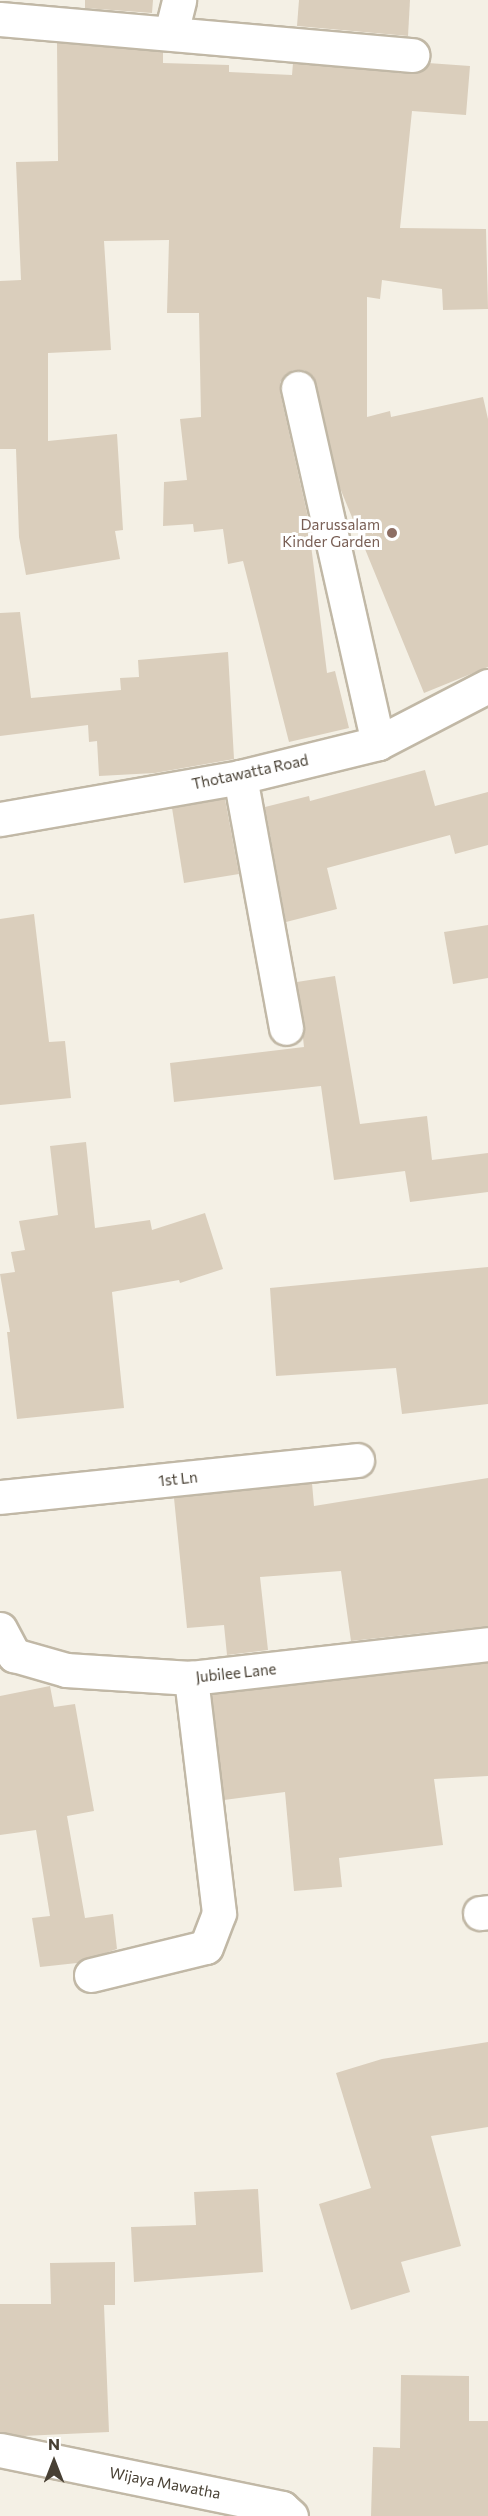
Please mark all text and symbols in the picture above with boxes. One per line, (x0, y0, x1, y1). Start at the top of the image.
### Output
place label: Darussalam Kinder Garden (282, 515, 380, 550)
marker: Darussalam Kinder Garden (385, 526, 399, 540)
street label: Thotawatta Road (190, 751, 310, 793)
street label: 1st Ln (157, 1468, 199, 1490)
street label: Jubilee Lane (195, 1660, 277, 1686)
north arrow (24, 2432, 84, 2492)
text: N (48, 2434, 60, 2453)
street label: Wijaya Mawatha (108, 2463, 222, 2503)

